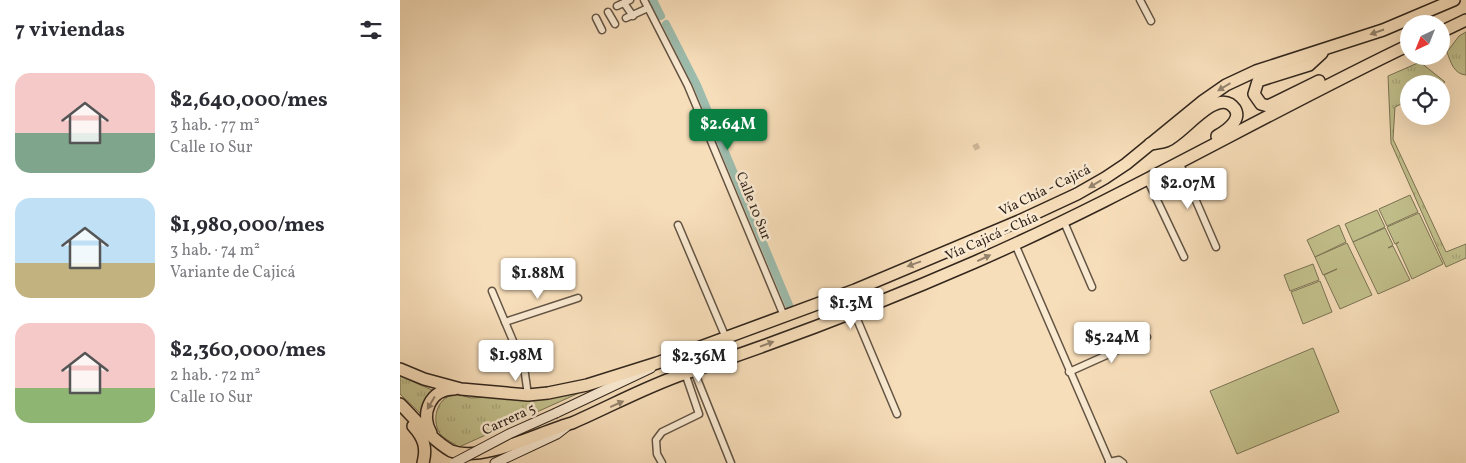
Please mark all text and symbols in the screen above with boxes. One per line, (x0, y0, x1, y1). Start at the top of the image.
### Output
north arrow (1400, 15, 1450, 65)
map controls (1400, 15, 1450, 125)
text: 7 viviendas (15, 16, 125, 45)
icon: filters (357, 16, 385, 44)
one-way arrow (1369, 28, 1384, 36)
button: locate (1400, 75, 1450, 125)
one-way arrow (1218, 82, 1231, 91)
text: $2,640,000/mes (170, 86, 328, 115)
icon: home (55, 93, 115, 153)
pin: $2.64M (687, 108, 769, 151)
text: $2.64M (700, 114, 756, 136)
text: 3 hab. · 77 m² (170, 115, 260, 137)
text: Calle 10 Sur (170, 137, 252, 159)
street label: Vía Chía - Cajicá (996, 161, 1094, 221)
pin: $2.07M (1147, 168, 1229, 210)
street label: Calle 10 Sur (731, 169, 775, 243)
text: $2.07M (1161, 173, 1215, 195)
one-way arrow (1088, 180, 1101, 189)
street label: Vía Cajicá - Chía (943, 208, 1041, 266)
text: $1,980,000/mes (170, 211, 325, 240)
icon: home (55, 218, 115, 278)
text: 3 hab. · 74 m² (170, 240, 260, 262)
one-way arrow (977, 254, 991, 262)
pin: $1.88M (497, 258, 579, 300)
one-way arrow (906, 260, 921, 268)
text: Variante de Cajicá (170, 262, 295, 284)
text: $1.88M (512, 263, 564, 285)
pin: $1.3M (816, 288, 886, 330)
text: $1.3M (829, 293, 873, 315)
pin: $5.24M (1071, 322, 1153, 364)
text: $5.24M (1085, 327, 1139, 349)
text: $2,360,000/mes (170, 336, 326, 365)
pin: $1.98M (475, 340, 557, 382)
pin: $2.36M (658, 340, 740, 383)
one-way arrow (760, 340, 775, 347)
icon: home (55, 343, 115, 403)
text: $1.98M (490, 345, 542, 367)
text: $2.36M (672, 346, 726, 368)
text: 2 hab. · 72 m² (170, 365, 261, 387)
text: Calle 10 Sur (170, 387, 252, 409)
one-way arrow (427, 396, 435, 411)
street label: Carrera 5 (479, 399, 539, 441)
one-way arrow (610, 399, 624, 407)

